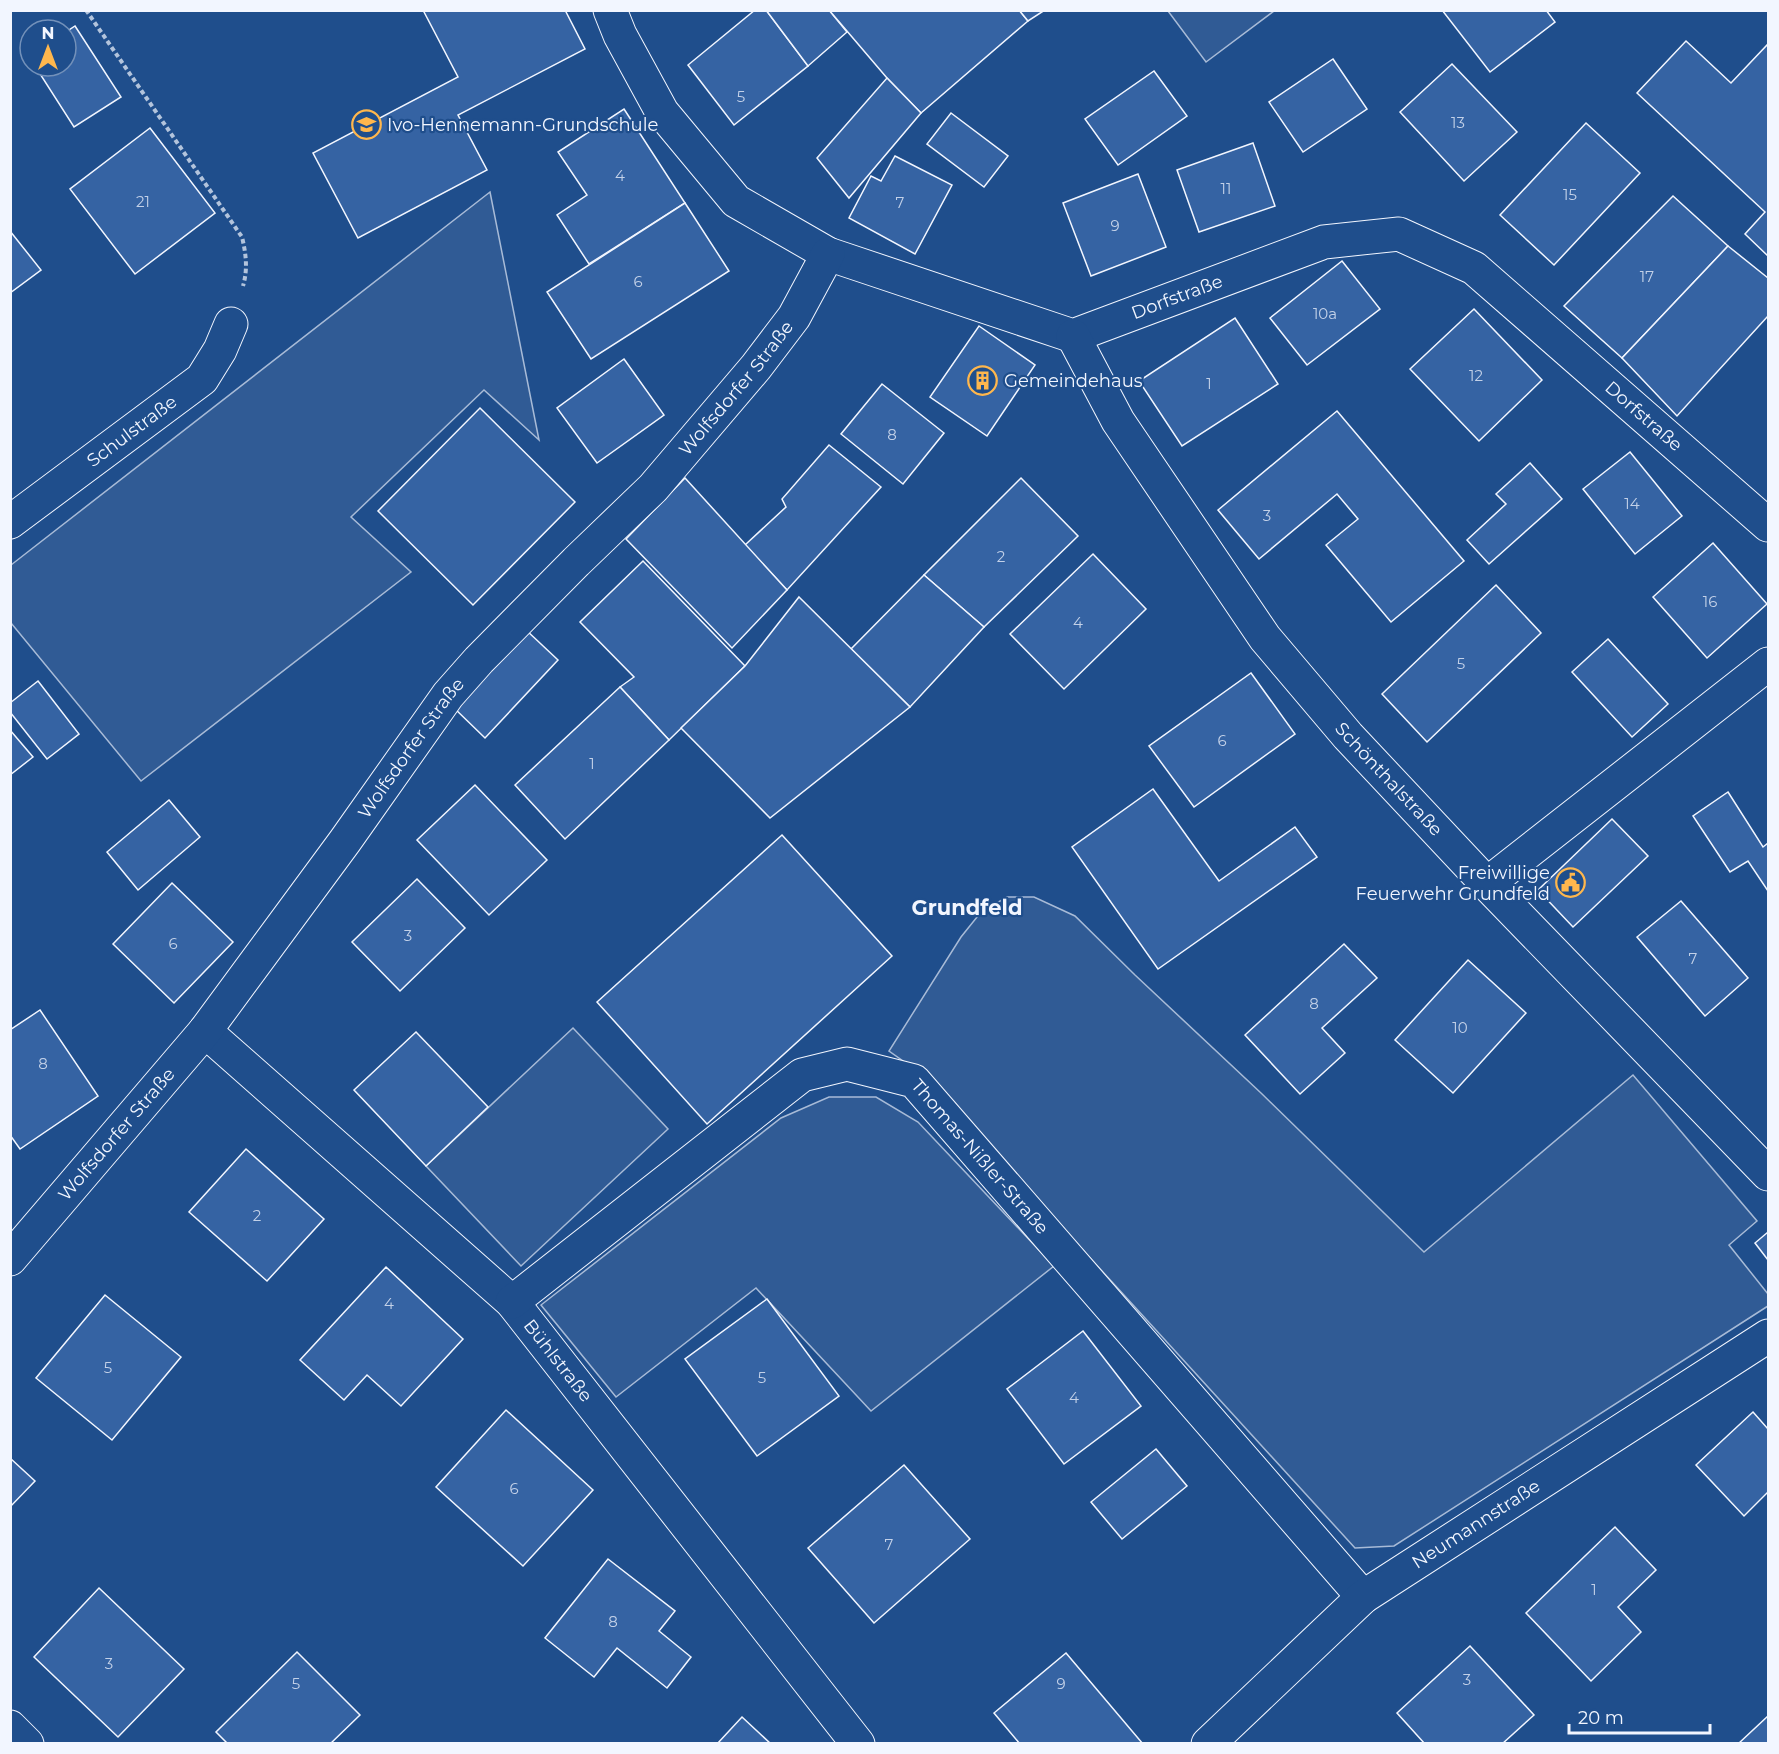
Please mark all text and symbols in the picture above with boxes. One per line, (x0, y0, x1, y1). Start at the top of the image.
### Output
north arrow (18, 18, 78, 78)
text: N (42, 24, 54, 43)
house number: 5 (737, 87, 745, 106)
school or university icon: Ivo-Hennemann-Grundschule (350, 109, 382, 141)
house number: 13 (1451, 113, 1465, 132)
place label: Ivo-Hennemann-Grundschule (387, 114, 659, 136)
house number: 4 (615, 166, 625, 185)
house number: 11 (1221, 179, 1231, 198)
house number: 15 (1563, 185, 1577, 204)
house number: 21 (136, 192, 150, 211)
house number: 7 (896, 193, 905, 212)
house number: 9 (1110, 216, 1120, 235)
house number: 17 (1640, 267, 1654, 286)
street label: Dorfstraße (1128, 270, 1226, 324)
house number: 6 (633, 272, 643, 291)
house number: 10a (1313, 304, 1337, 323)
street label: Wolfsdorfer Straße (674, 316, 798, 460)
building icon: Gemeindehaus (967, 365, 999, 397)
house number: 12 (1469, 366, 1483, 385)
place label: Gemeindehaus (1004, 370, 1143, 392)
house number: 1 (1206, 374, 1212, 393)
street label: Dorfstraße (1600, 377, 1687, 456)
street label: Schulstraße (83, 391, 181, 472)
house number: 8 (887, 425, 897, 444)
house number: 14 (1624, 494, 1640, 513)
house number: 3 (1263, 506, 1271, 525)
house number: 2 (997, 547, 1005, 566)
house number: 16 (1703, 592, 1717, 611)
house number: 4 (1073, 613, 1083, 632)
house number: 5 (1457, 654, 1465, 673)
street label: Wolfsdorfer Straße (353, 673, 469, 823)
street label: Schönthalstraße (1330, 718, 1447, 841)
house number: 6 (1217, 731, 1227, 750)
house number: 1 (589, 754, 595, 773)
place label: Freiwillige Feuerwehr Grundfeld (1356, 862, 1550, 905)
public building icon: Freiwillige Feuerwehr Grundfeld (1555, 867, 1587, 899)
district label: Grundfeld (912, 895, 1022, 920)
house number: 3 (404, 926, 412, 945)
house number: 6 (168, 934, 178, 953)
house number: 7 (1689, 949, 1698, 968)
house number: 8 (1309, 994, 1319, 1013)
house number: 10 (1452, 1018, 1468, 1037)
house number: 8 (38, 1054, 48, 1073)
street label: Wolfsdorfer Straße (54, 1063, 180, 1205)
street label: Thomas-Nißler-Straße (906, 1075, 1053, 1239)
house number: 2 (253, 1206, 261, 1225)
house number: 4 (384, 1294, 394, 1313)
street label: Bühlstraße (519, 1315, 597, 1406)
house number: 5 (104, 1358, 112, 1377)
house number: 5 (758, 1368, 766, 1387)
house number: 4 (1069, 1388, 1079, 1407)
street label: Neumannstraße (1408, 1475, 1544, 1573)
house number: 6 (509, 1479, 519, 1498)
house number: 7 (885, 1535, 894, 1554)
house number: 1 (1591, 1580, 1597, 1599)
house number: 8 (608, 1612, 618, 1631)
house number: 3 (105, 1654, 113, 1673)
house number: 3 (1463, 1670, 1471, 1689)
house number: 5 (292, 1674, 300, 1693)
house number: 9 (1056, 1674, 1066, 1693)
scale bar (1569, 1697, 1710, 1735)
text: 20 m (1578, 1707, 1624, 1729)

